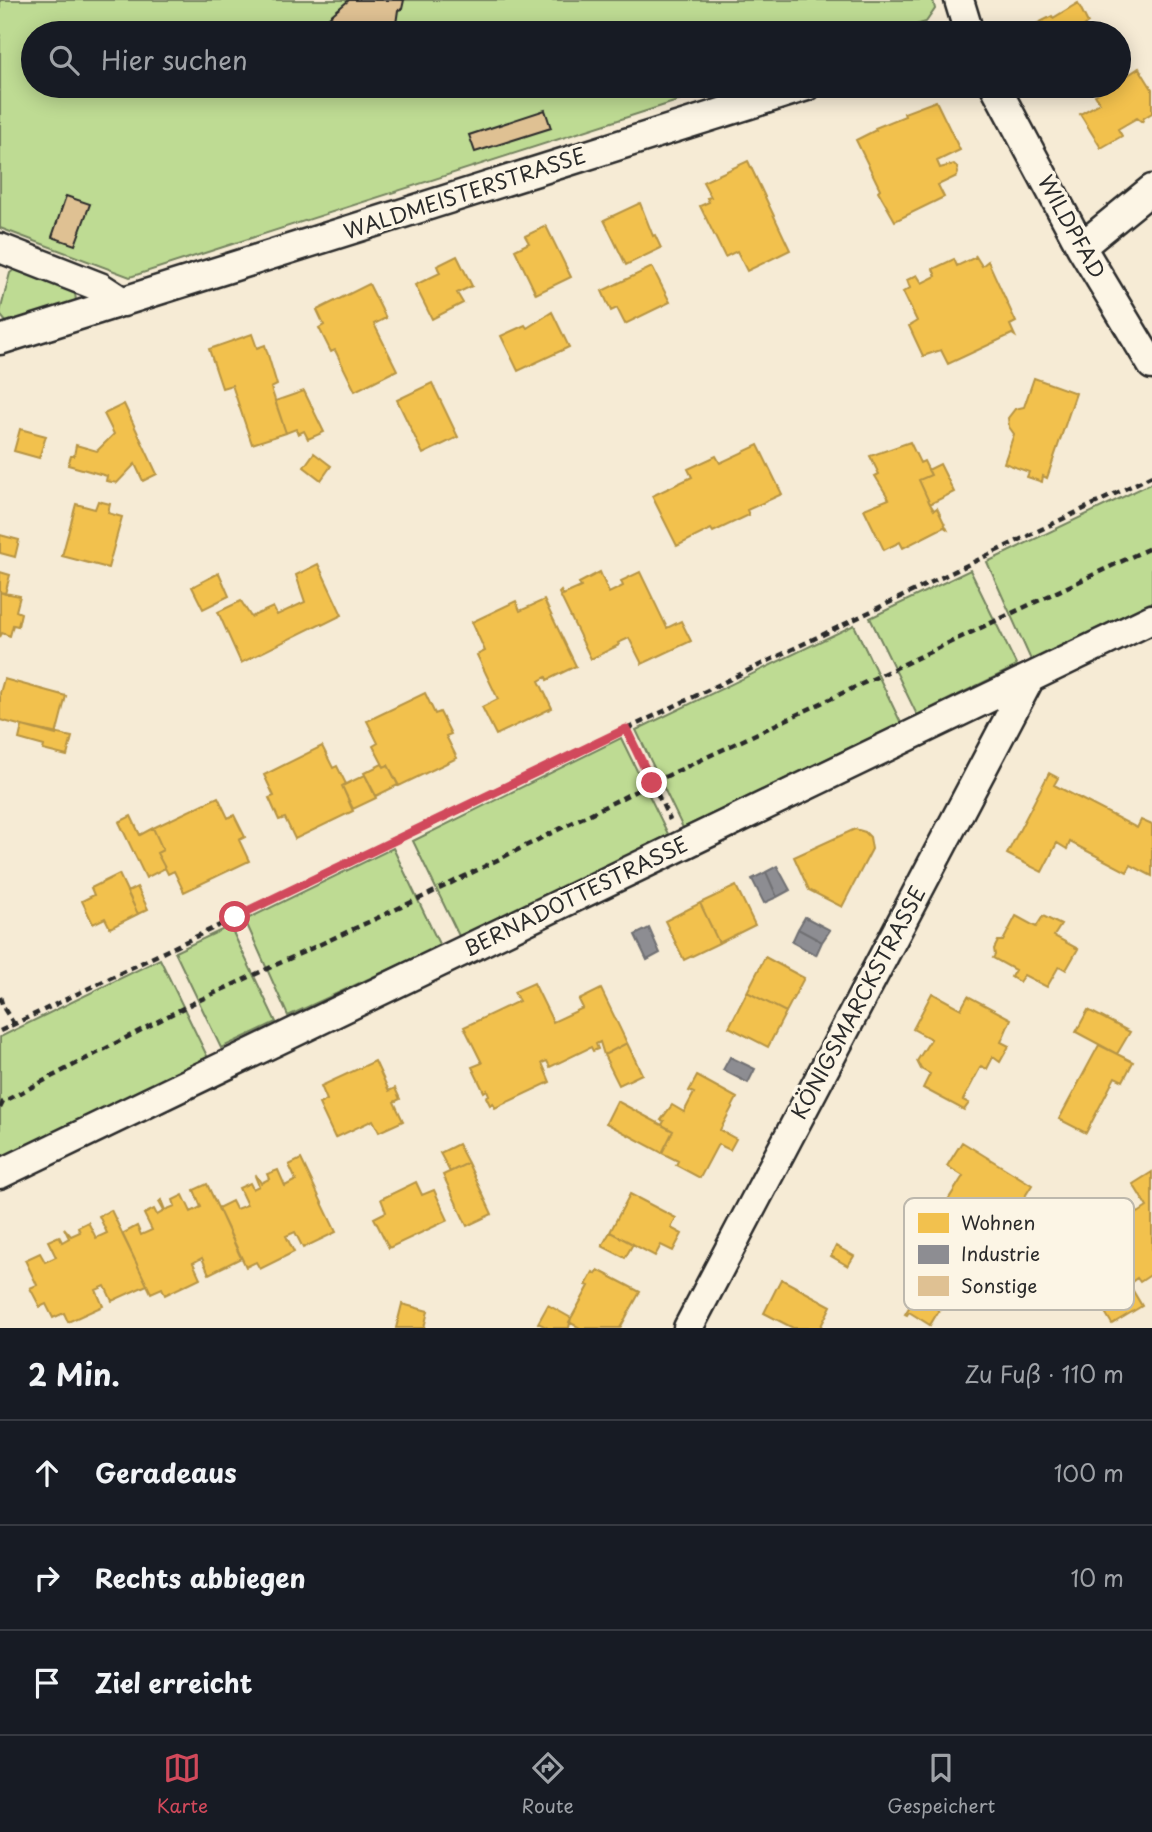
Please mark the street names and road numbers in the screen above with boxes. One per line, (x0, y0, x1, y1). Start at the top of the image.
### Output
street label: WALDMEISTERSTRASSE (339, 138, 590, 246)
street label: WILDPFAD (1031, 168, 1114, 284)
street label: BERNADOTTESTRASSE (457, 827, 693, 964)
street label: KÖNIGSMARCKSTRASSE (782, 880, 932, 1124)

